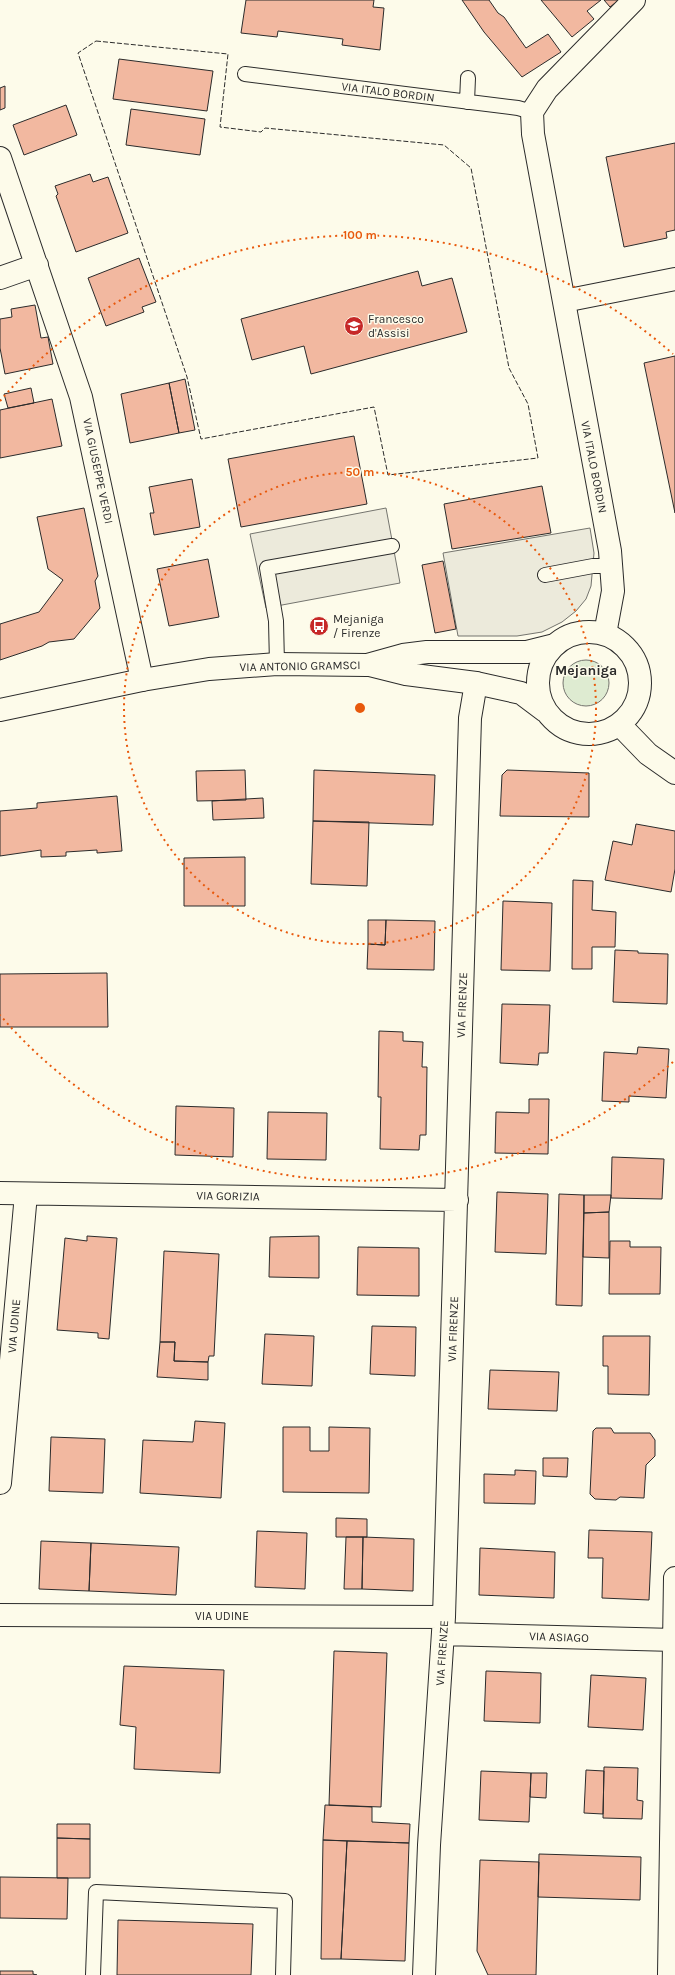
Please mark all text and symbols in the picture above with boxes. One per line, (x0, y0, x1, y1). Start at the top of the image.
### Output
street label: VIA ITALO BORDIN (341, 79, 435, 105)
text: 100 m (343, 228, 377, 242)
place label: Francesco d'Assisi (368, 312, 424, 340)
school or university icon: Francesco d'Assisi (343, 315, 365, 337)
street label: VIA GIUSEPPE VERDI (80, 417, 116, 525)
street label: VIA ITALO BORDIN (578, 420, 610, 514)
text: 50 m (346, 465, 375, 479)
place label: Mejaniga / Firenze (333, 612, 384, 640)
bus stop icon: Mejaniga / Firenze (308, 615, 330, 637)
street label: VIA ANTONIO GRAMSCI (239, 658, 361, 674)
district label: Mejaniga (555, 662, 617, 679)
centre of rings (353, 701, 367, 715)
street label: VIA FIRENZE (454, 972, 470, 1038)
street label: VIA GORIZIA (196, 1188, 260, 1204)
street label: VIA FIRENZE (445, 1296, 461, 1362)
street label: VIA UDINE (5, 1299, 23, 1353)
street label: VIA UDINE (195, 1609, 249, 1623)
street label: VIA FIRENZE (433, 1620, 451, 1686)
street label: VIA ASIAGO (529, 1629, 589, 1645)

